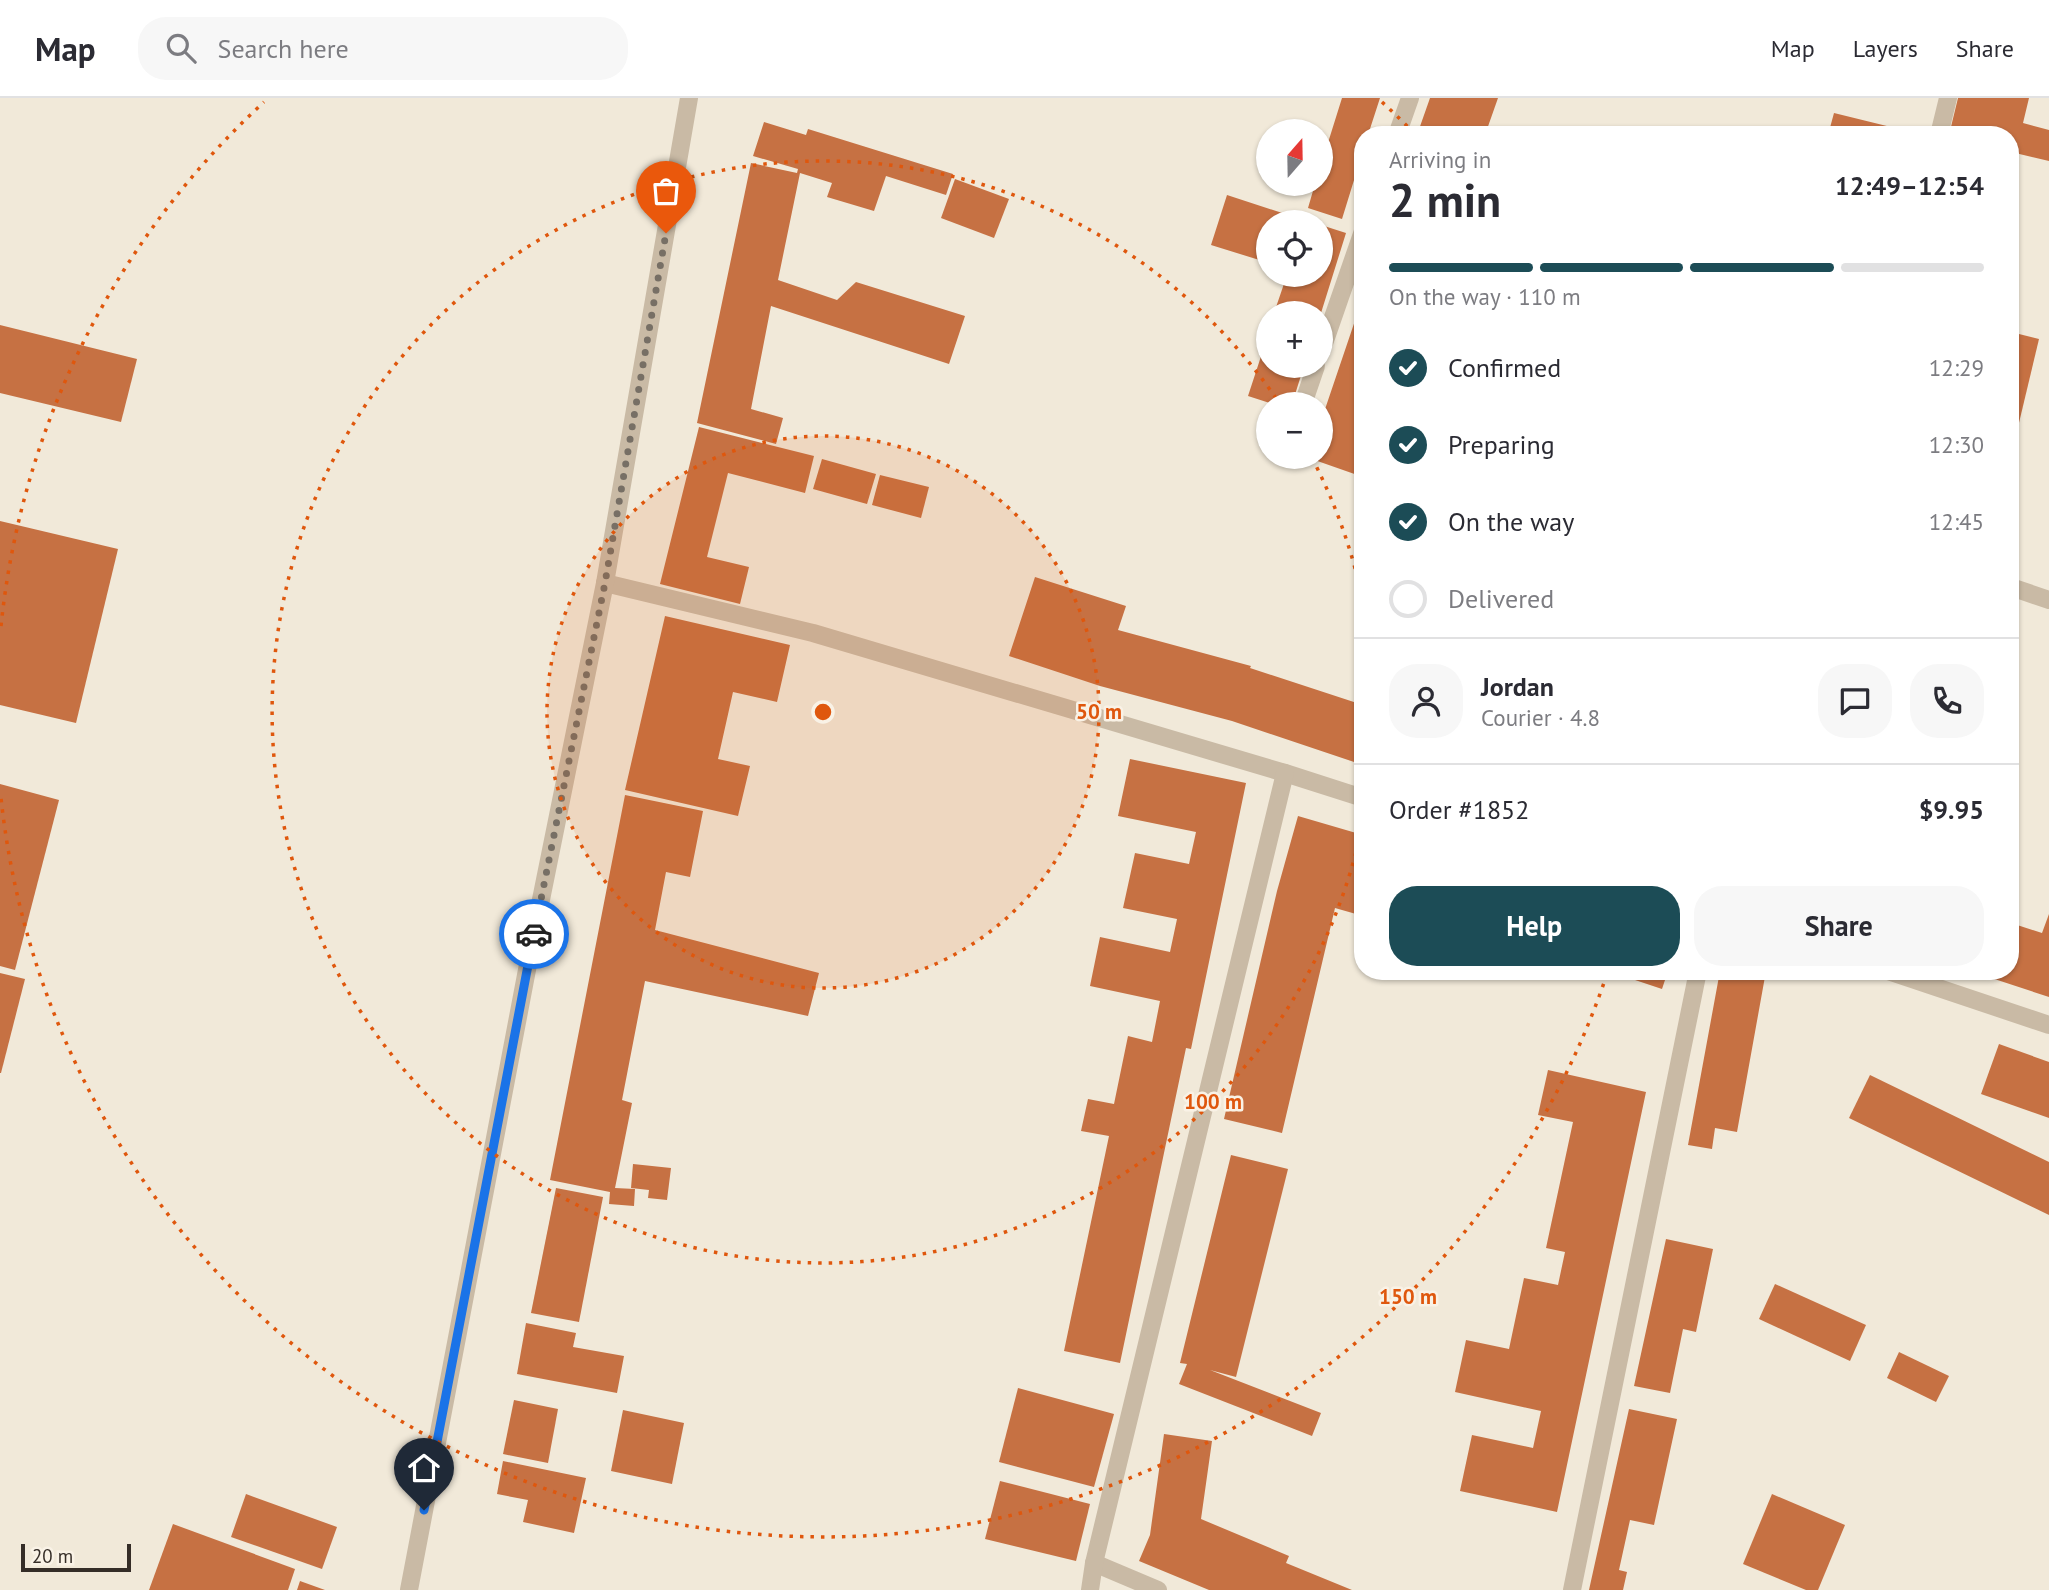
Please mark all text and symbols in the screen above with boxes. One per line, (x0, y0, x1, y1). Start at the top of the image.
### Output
search box (138, 17, 628, 80)
text: Map (35, 27, 96, 70)
icon: search (162, 29, 200, 67)
text: Search here (218, 32, 349, 65)
text: Map (1771, 33, 1815, 64)
text: Layers (1853, 33, 1918, 64)
text: Share (1956, 33, 2014, 64)
north arrow (1256, 119, 1334, 196)
map controls (1256, 119, 1333, 469)
text: Arriving in (1389, 145, 1491, 174)
pin (636, 161, 696, 233)
text: 12:49–12:54 (1835, 169, 1984, 202)
text: 2 min (1389, 170, 1501, 230)
icon: bag (647, 172, 685, 210)
button: locate (1256, 210, 1333, 287)
text: On the way · 110 m (1389, 282, 1581, 311)
button: + (1256, 301, 1333, 378)
icon: check (1389, 349, 1427, 387)
text: Confirmed (1448, 351, 1561, 384)
text: 12:29 (1929, 353, 1984, 382)
button: − (1256, 392, 1333, 469)
icon: check (1389, 426, 1427, 464)
text: Preparing (1448, 428, 1555, 461)
text: 12:30 (1929, 430, 1984, 459)
icon: check (1389, 503, 1427, 541)
text: On the way (1448, 505, 1574, 538)
text: 12:45 (1929, 507, 1984, 536)
text: Delivered (1448, 582, 1554, 615)
button: person (1389, 664, 1463, 738)
button: chat (1818, 664, 1892, 738)
button: phone (1910, 664, 1984, 738)
text: Jordan (1481, 670, 1554, 703)
text: 50 m (1076, 698, 1122, 725)
centre of rings (811, 700, 835, 724)
text: Courier · 4.8 (1481, 703, 1600, 732)
text: Order #1852 (1389, 793, 1529, 826)
text: $9.95 (1919, 793, 1984, 826)
button: Help (1389, 886, 1680, 966)
button: Share (1694, 886, 1984, 966)
courier (499, 899, 569, 969)
icon: car (515, 915, 553, 953)
text: 100 m (1184, 1088, 1242, 1115)
text: 150 m (1379, 1283, 1437, 1310)
pin (394, 1438, 454, 1510)
icon: home (405, 1449, 443, 1487)
scale bar (21, 1541, 131, 1573)
text: 20 m (32, 1544, 73, 1568)

